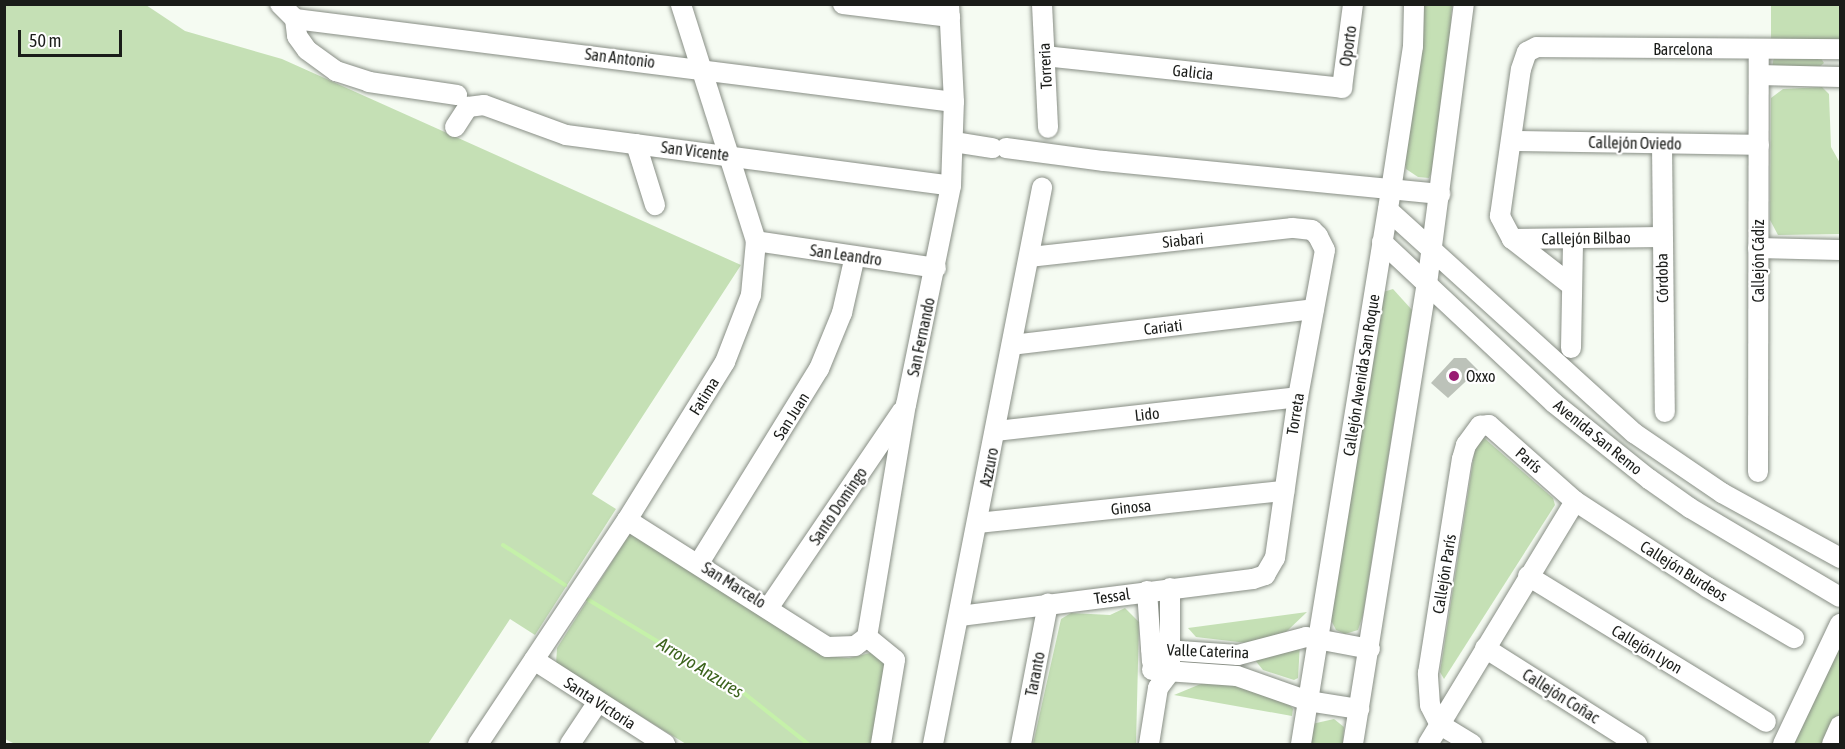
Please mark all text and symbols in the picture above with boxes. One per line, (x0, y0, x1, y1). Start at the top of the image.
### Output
scale bar (21, 18, 124, 56)
street label: Oporto (1336, 24, 1360, 68)
text: 50 m (29, 30, 61, 51)
street label: Barcelona (1653, 39, 1713, 59)
street label: Torreria (1034, 42, 1056, 90)
street label: San Antonio (584, 44, 656, 72)
street label: Galicia (1172, 60, 1214, 84)
street label: Callejón Oviedo (1588, 133, 1682, 153)
street label: San Vicente (660, 137, 730, 165)
street label: Callejón Cádiz (1748, 219, 1768, 303)
street label: Siabari (1161, 228, 1205, 252)
street label: Callejón Bilbao (1541, 228, 1631, 248)
street label: San Leandro (809, 240, 883, 270)
street label: Córdoba (1652, 253, 1672, 303)
street label: Callejón Avenida San Roque (1339, 293, 1383, 457)
street label: San Fernando (903, 296, 939, 378)
street label: Cariati (1143, 315, 1183, 339)
place label: Oxxo (1466, 366, 1496, 386)
marker: Oxxo (1447, 369, 1461, 383)
street label: Fatima (685, 374, 723, 418)
street label: San Juan (769, 389, 813, 443)
street label: Torreta (1282, 392, 1308, 436)
street label: Avenida San Remo (1550, 395, 1646, 479)
street label: Lido (1134, 403, 1160, 425)
street label: París (1512, 443, 1546, 477)
street label: Azzuro (976, 446, 1002, 488)
street label: Santo Domingo (805, 463, 871, 549)
street label: Ginosa (1110, 495, 1152, 519)
street label: Callejón París (1428, 533, 1460, 615)
street label: Callejón Burdeos (1637, 537, 1731, 605)
street label: San Marcelo (698, 558, 770, 612)
street label: Tessal (1093, 584, 1131, 608)
street label: Callejón Lyon (1608, 620, 1686, 678)
water label: Arroyo Anzures (653, 633, 747, 703)
street label: Valle Caterina (1166, 640, 1250, 662)
street label: Taranto (1021, 650, 1049, 698)
street label: Callejón Coñac (1519, 665, 1603, 727)
street label: Santa Victoria (561, 673, 639, 733)

